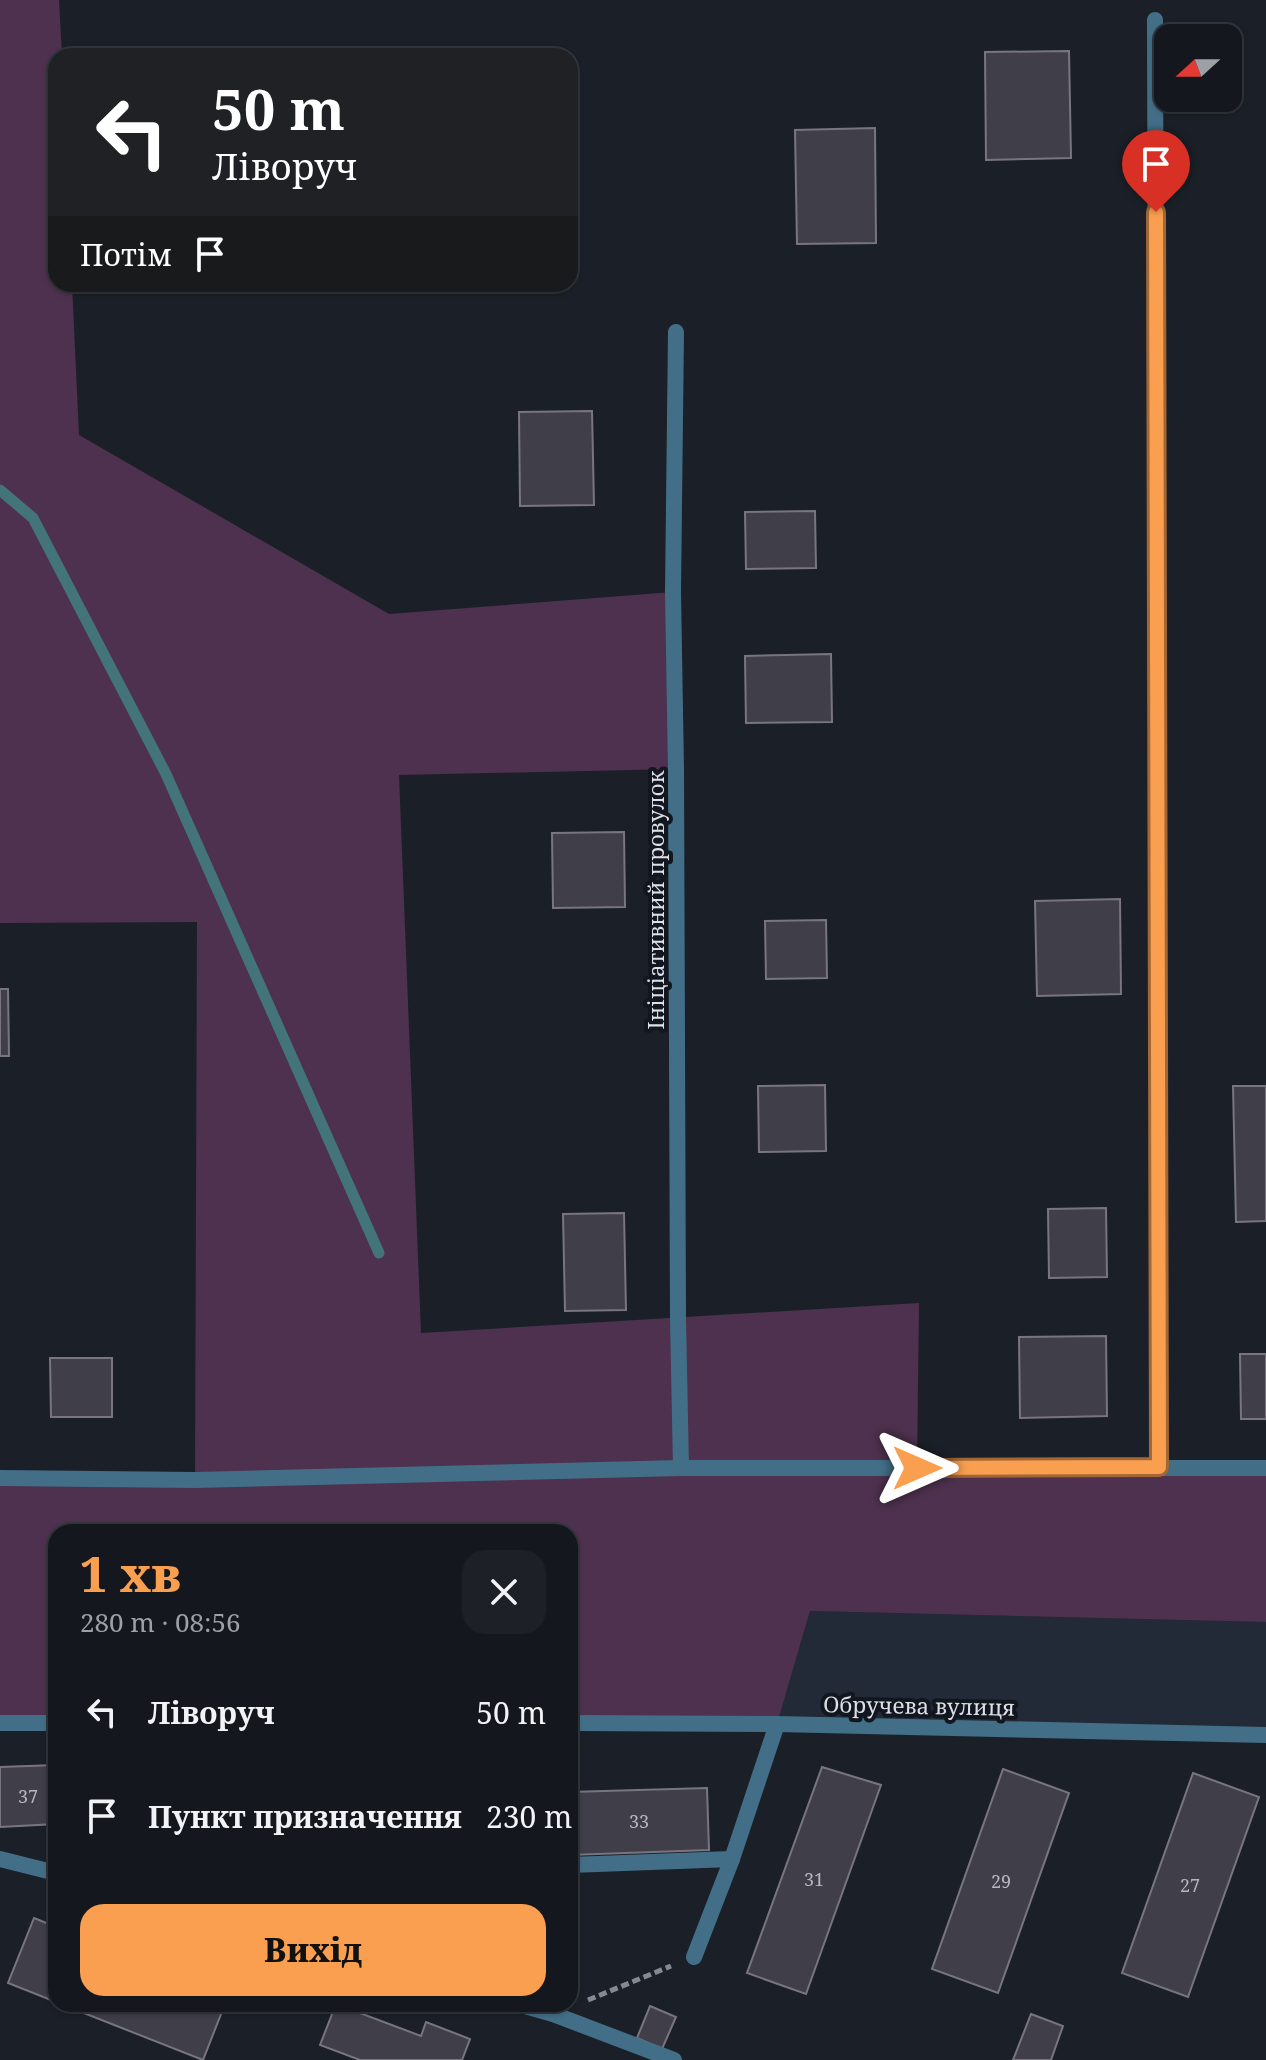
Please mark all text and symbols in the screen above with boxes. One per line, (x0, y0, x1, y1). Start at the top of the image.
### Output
north arrow (1154, 24, 1242, 112)
map controls (1154, 24, 1242, 112)
text: 50 m (212, 70, 345, 146)
icon: left (80, 80, 184, 184)
pin (1122, 130, 1190, 212)
text: Ліворуч (212, 142, 358, 191)
icon: arrive (1134, 142, 1178, 186)
icon: arrive (188, 232, 232, 276)
text: Потім (80, 234, 172, 275)
street label: Ініціативний провулок (640, 769, 670, 1030)
position arrow (875, 1426, 959, 1510)
text: 1 хв (80, 1541, 181, 1606)
button: close (462, 1550, 546, 1634)
text: 280 m · 08:56 (80, 1604, 241, 1640)
street label: Обручева вулиця (823, 1688, 1015, 1722)
icon: left (80, 1690, 124, 1734)
text: Ліворуч (148, 1692, 275, 1733)
text: 50 m (476, 1692, 546, 1733)
house number: 37 (18, 1784, 38, 1808)
icon: arrive (80, 1794, 124, 1838)
text: Пункт призначення (148, 1796, 462, 1837)
text: 230 m (486, 1796, 572, 1837)
house number: 33 (629, 1809, 649, 1833)
house number: 31 (804, 1867, 824, 1891)
house number: 29 (991, 1869, 1011, 1893)
house number: 27 (1180, 1873, 1200, 1897)
button: Вихід (80, 1904, 546, 1996)

